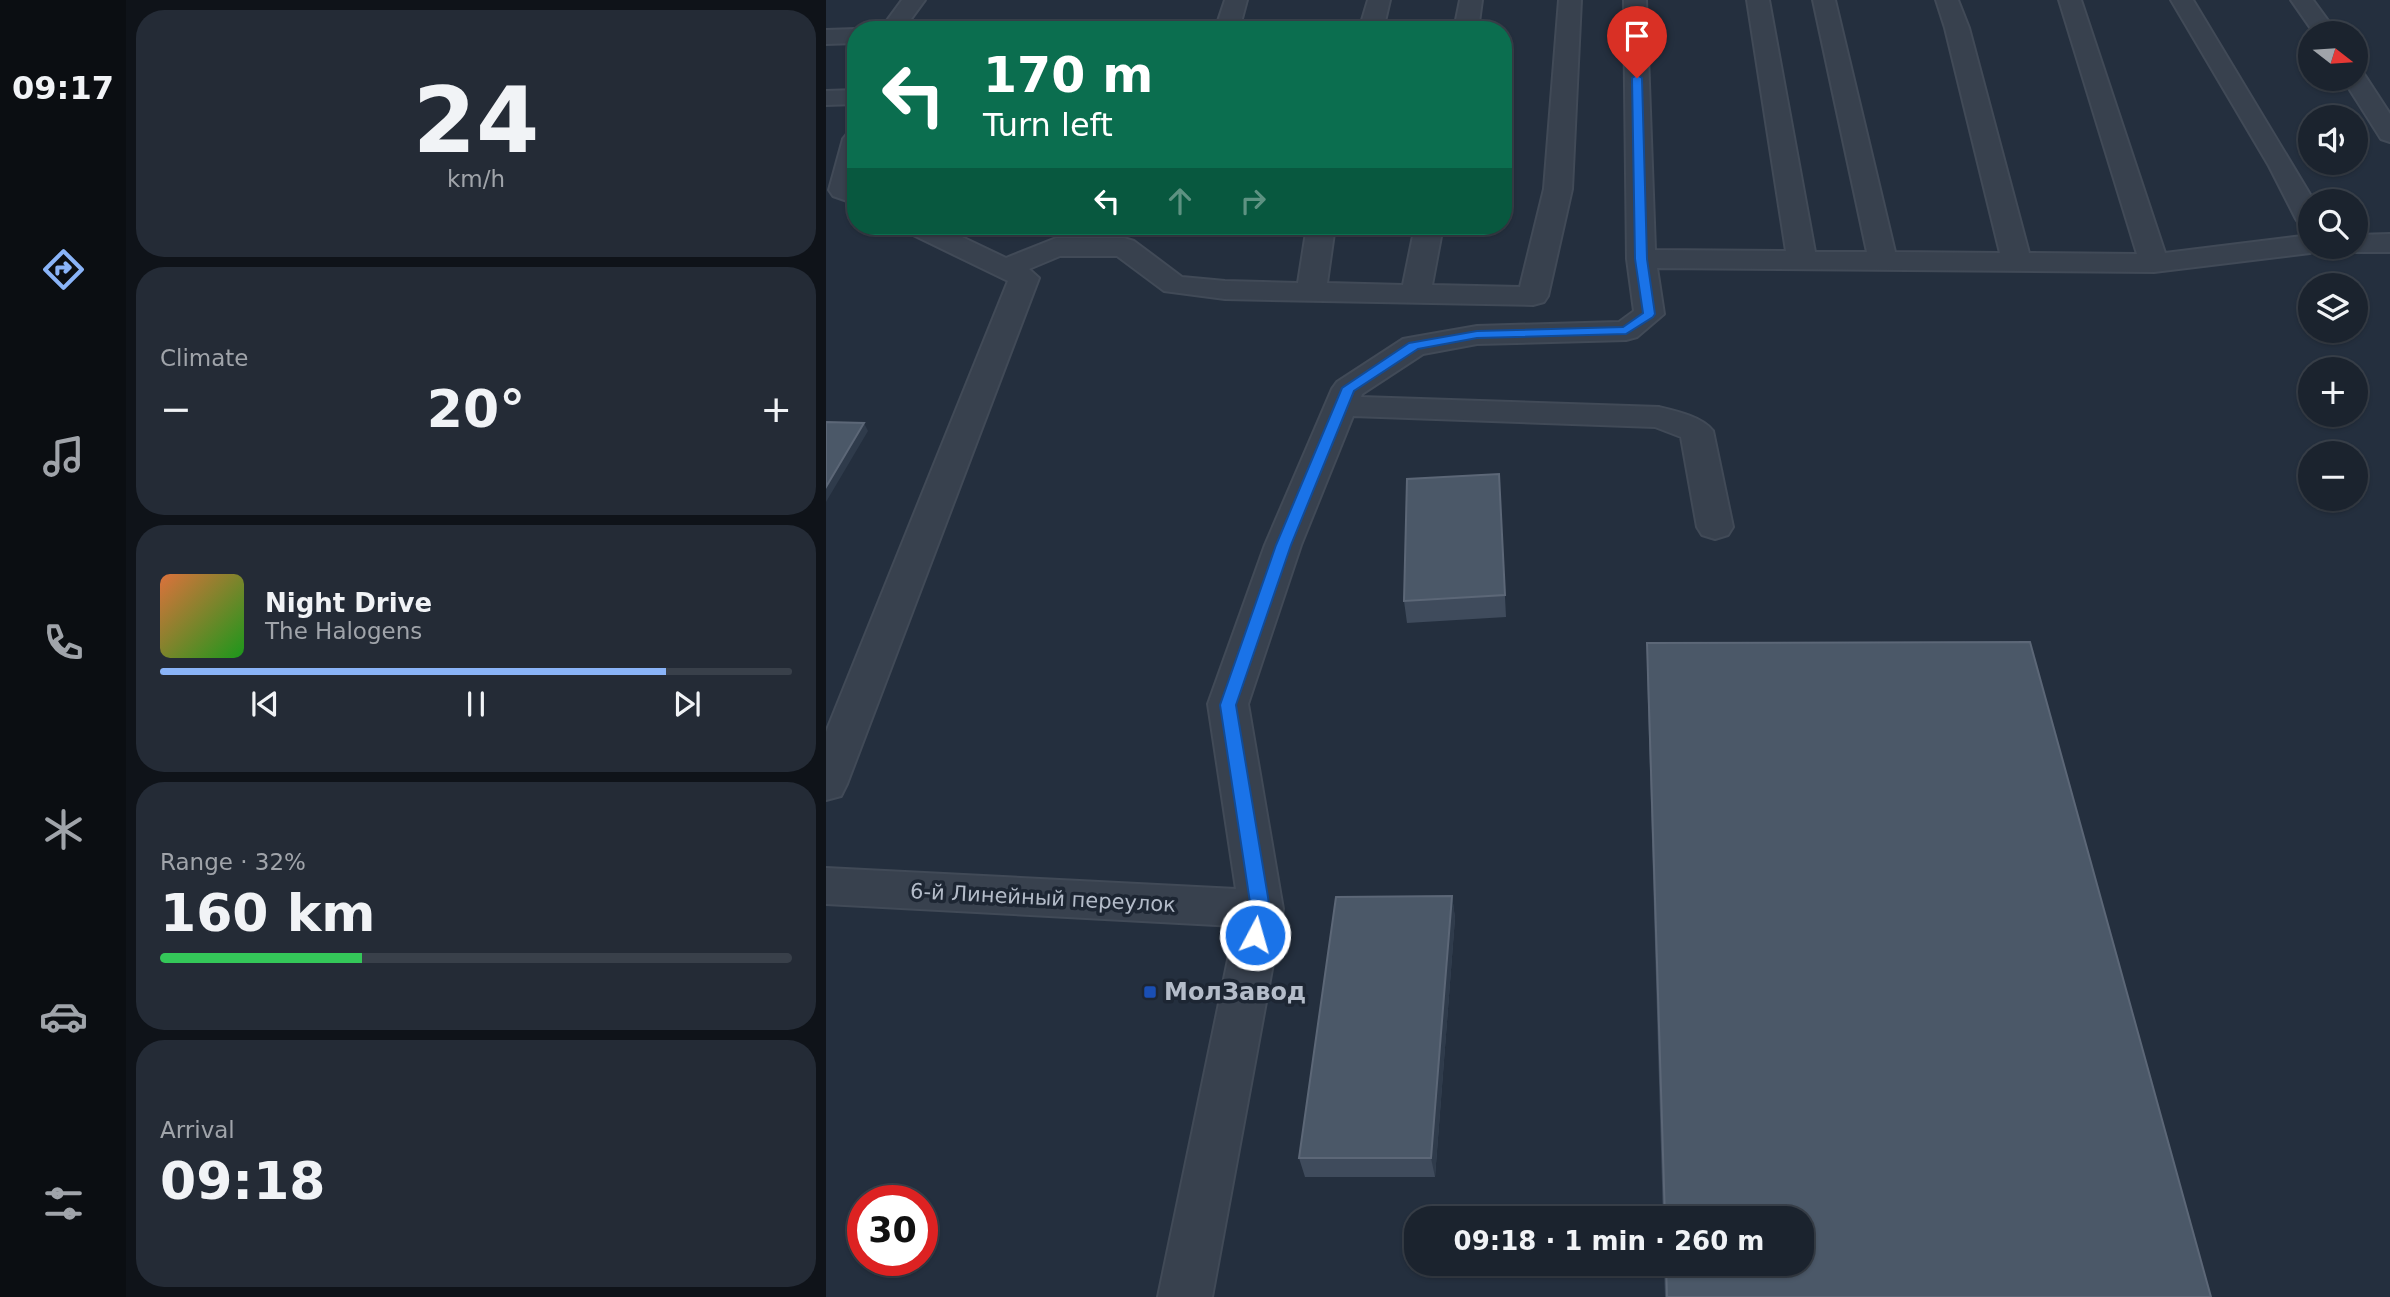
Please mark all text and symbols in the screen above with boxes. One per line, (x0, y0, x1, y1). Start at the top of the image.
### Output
pin (1607, 6, 1667, 78)
icon: arrive (1618, 17, 1656, 55)
north arrow (2298, 21, 2368, 91)
map controls (2298, 21, 2368, 511)
text: 170 m (983, 47, 1153, 104)
icon: left (868, 49, 959, 140)
text: 24 (413, 68, 539, 173)
text: 09:17 (12, 69, 114, 107)
button: sound (2298, 105, 2368, 175)
text: Turn left (983, 106, 1113, 144)
text: km/h (447, 166, 505, 192)
icon: left (1088, 182, 1126, 220)
icon: ahead (1161, 182, 1199, 220)
icon: right (1234, 182, 1272, 220)
button: search (2298, 189, 2368, 259)
icon: directions (39, 245, 88, 294)
button: layers (2298, 273, 2368, 343)
text: Climate (160, 345, 249, 371)
button: + (2298, 357, 2368, 427)
text: 20° (427, 379, 525, 439)
text: − (160, 387, 192, 431)
text: + (760, 387, 792, 431)
icon: music (39, 432, 88, 481)
button: − (2298, 441, 2368, 511)
text: Night Drive (265, 588, 432, 618)
icon: phone (39, 618, 88, 667)
text: The Halogens (265, 618, 422, 644)
icon: previous (246, 685, 284, 723)
icon: pause (457, 685, 495, 723)
icon: next (668, 685, 706, 723)
icon: climate (39, 805, 88, 854)
text: Range · 32% (160, 849, 306, 875)
street label: 6-й Линейный переулок (910, 879, 1176, 917)
text: 160 km (160, 883, 375, 943)
position arrow (1218, 898, 1292, 972)
place label: МолЗавод (1164, 978, 1306, 1006)
marker: МолЗавод (1142, 984, 1158, 1000)
icon: car (39, 992, 88, 1041)
text: Arrival (160, 1117, 235, 1143)
text: 09:18 (160, 1151, 326, 1211)
icon: filters (39, 1179, 88, 1228)
speed limit sign: 30 (847, 1185, 938, 1276)
text: 09:18 · 1 min · 260 m (1454, 1226, 1764, 1256)

